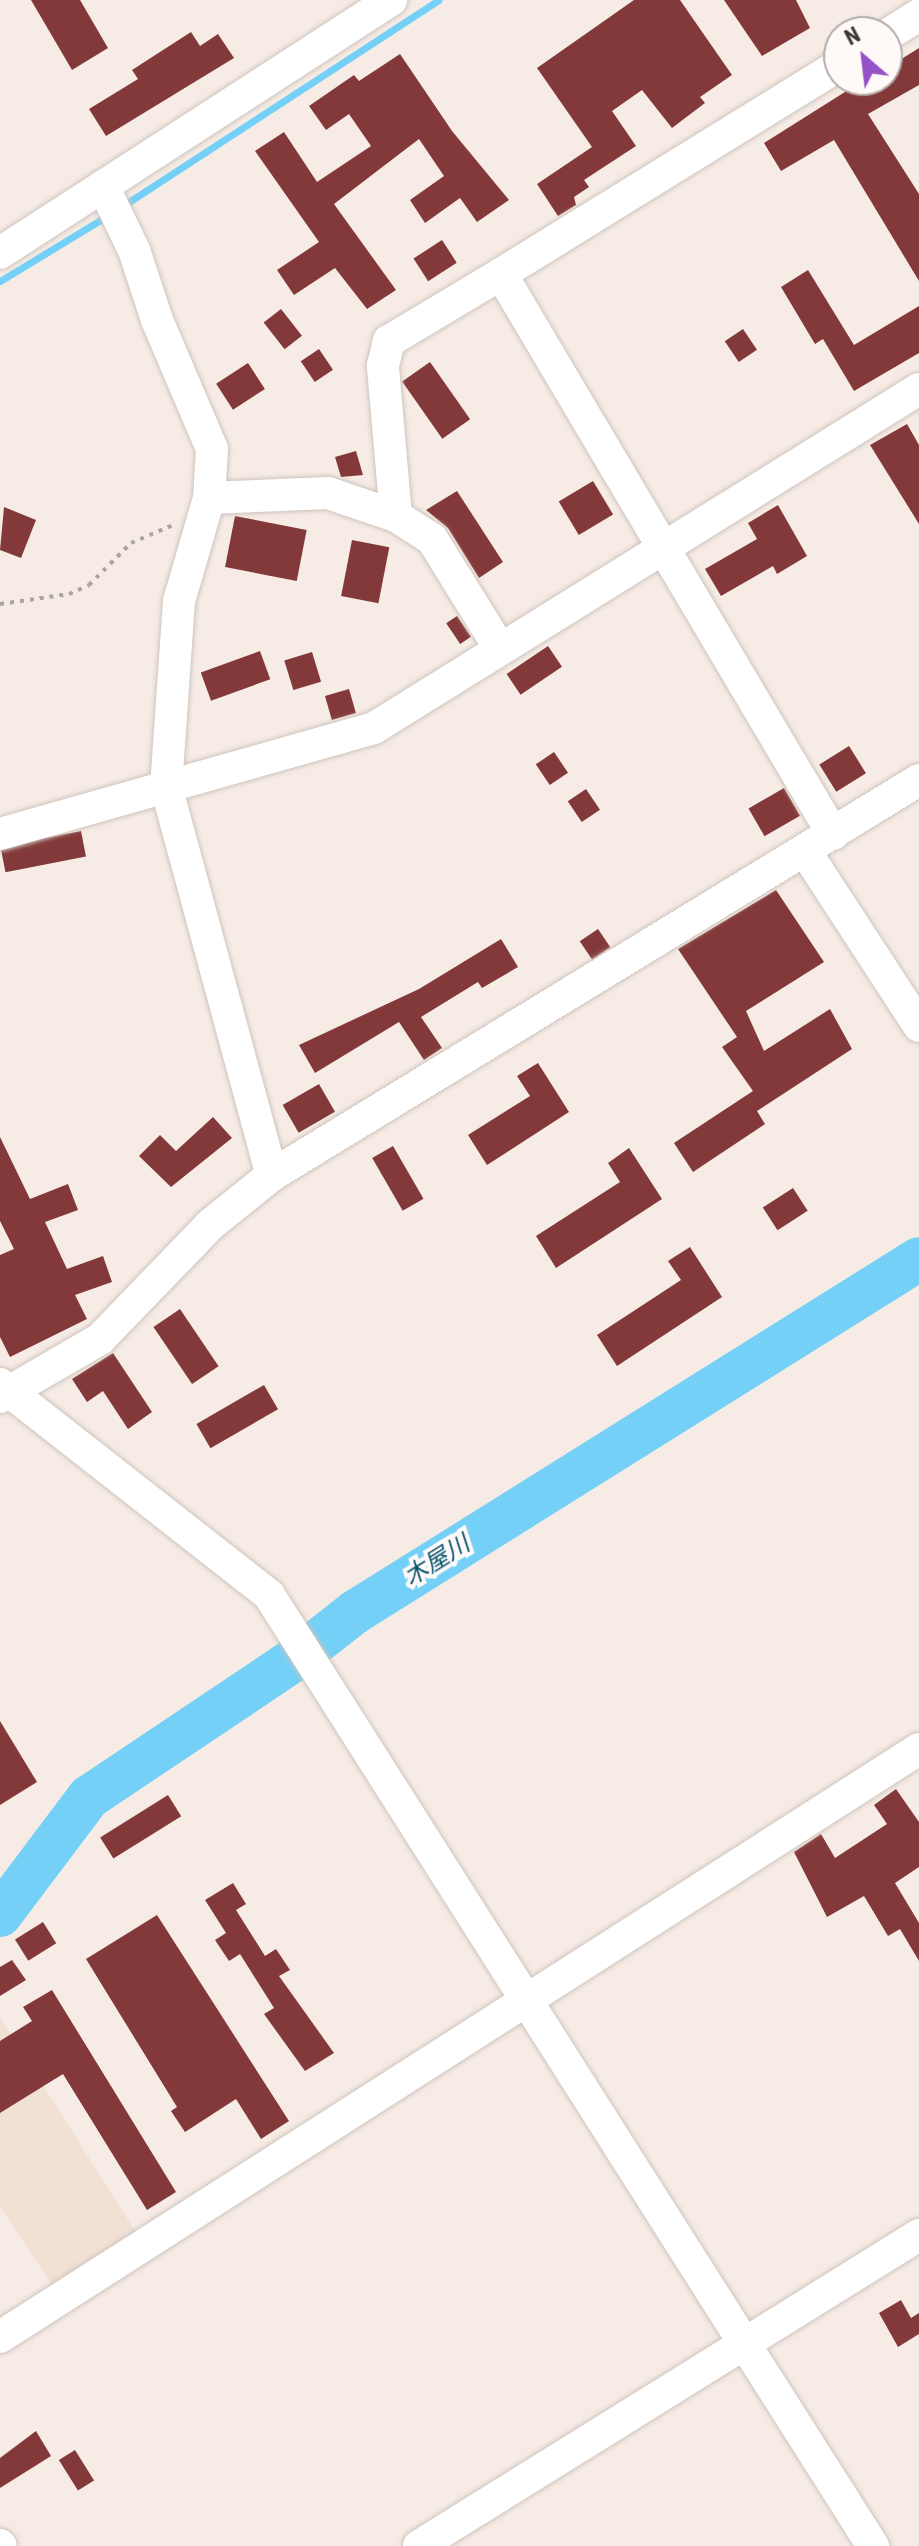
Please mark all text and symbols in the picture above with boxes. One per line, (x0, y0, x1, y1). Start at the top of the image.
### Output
north arrow (823, 16, 903, 96)
text: N (841, 22, 864, 50)
water label: 木屋川 (399, 1530, 475, 1592)

